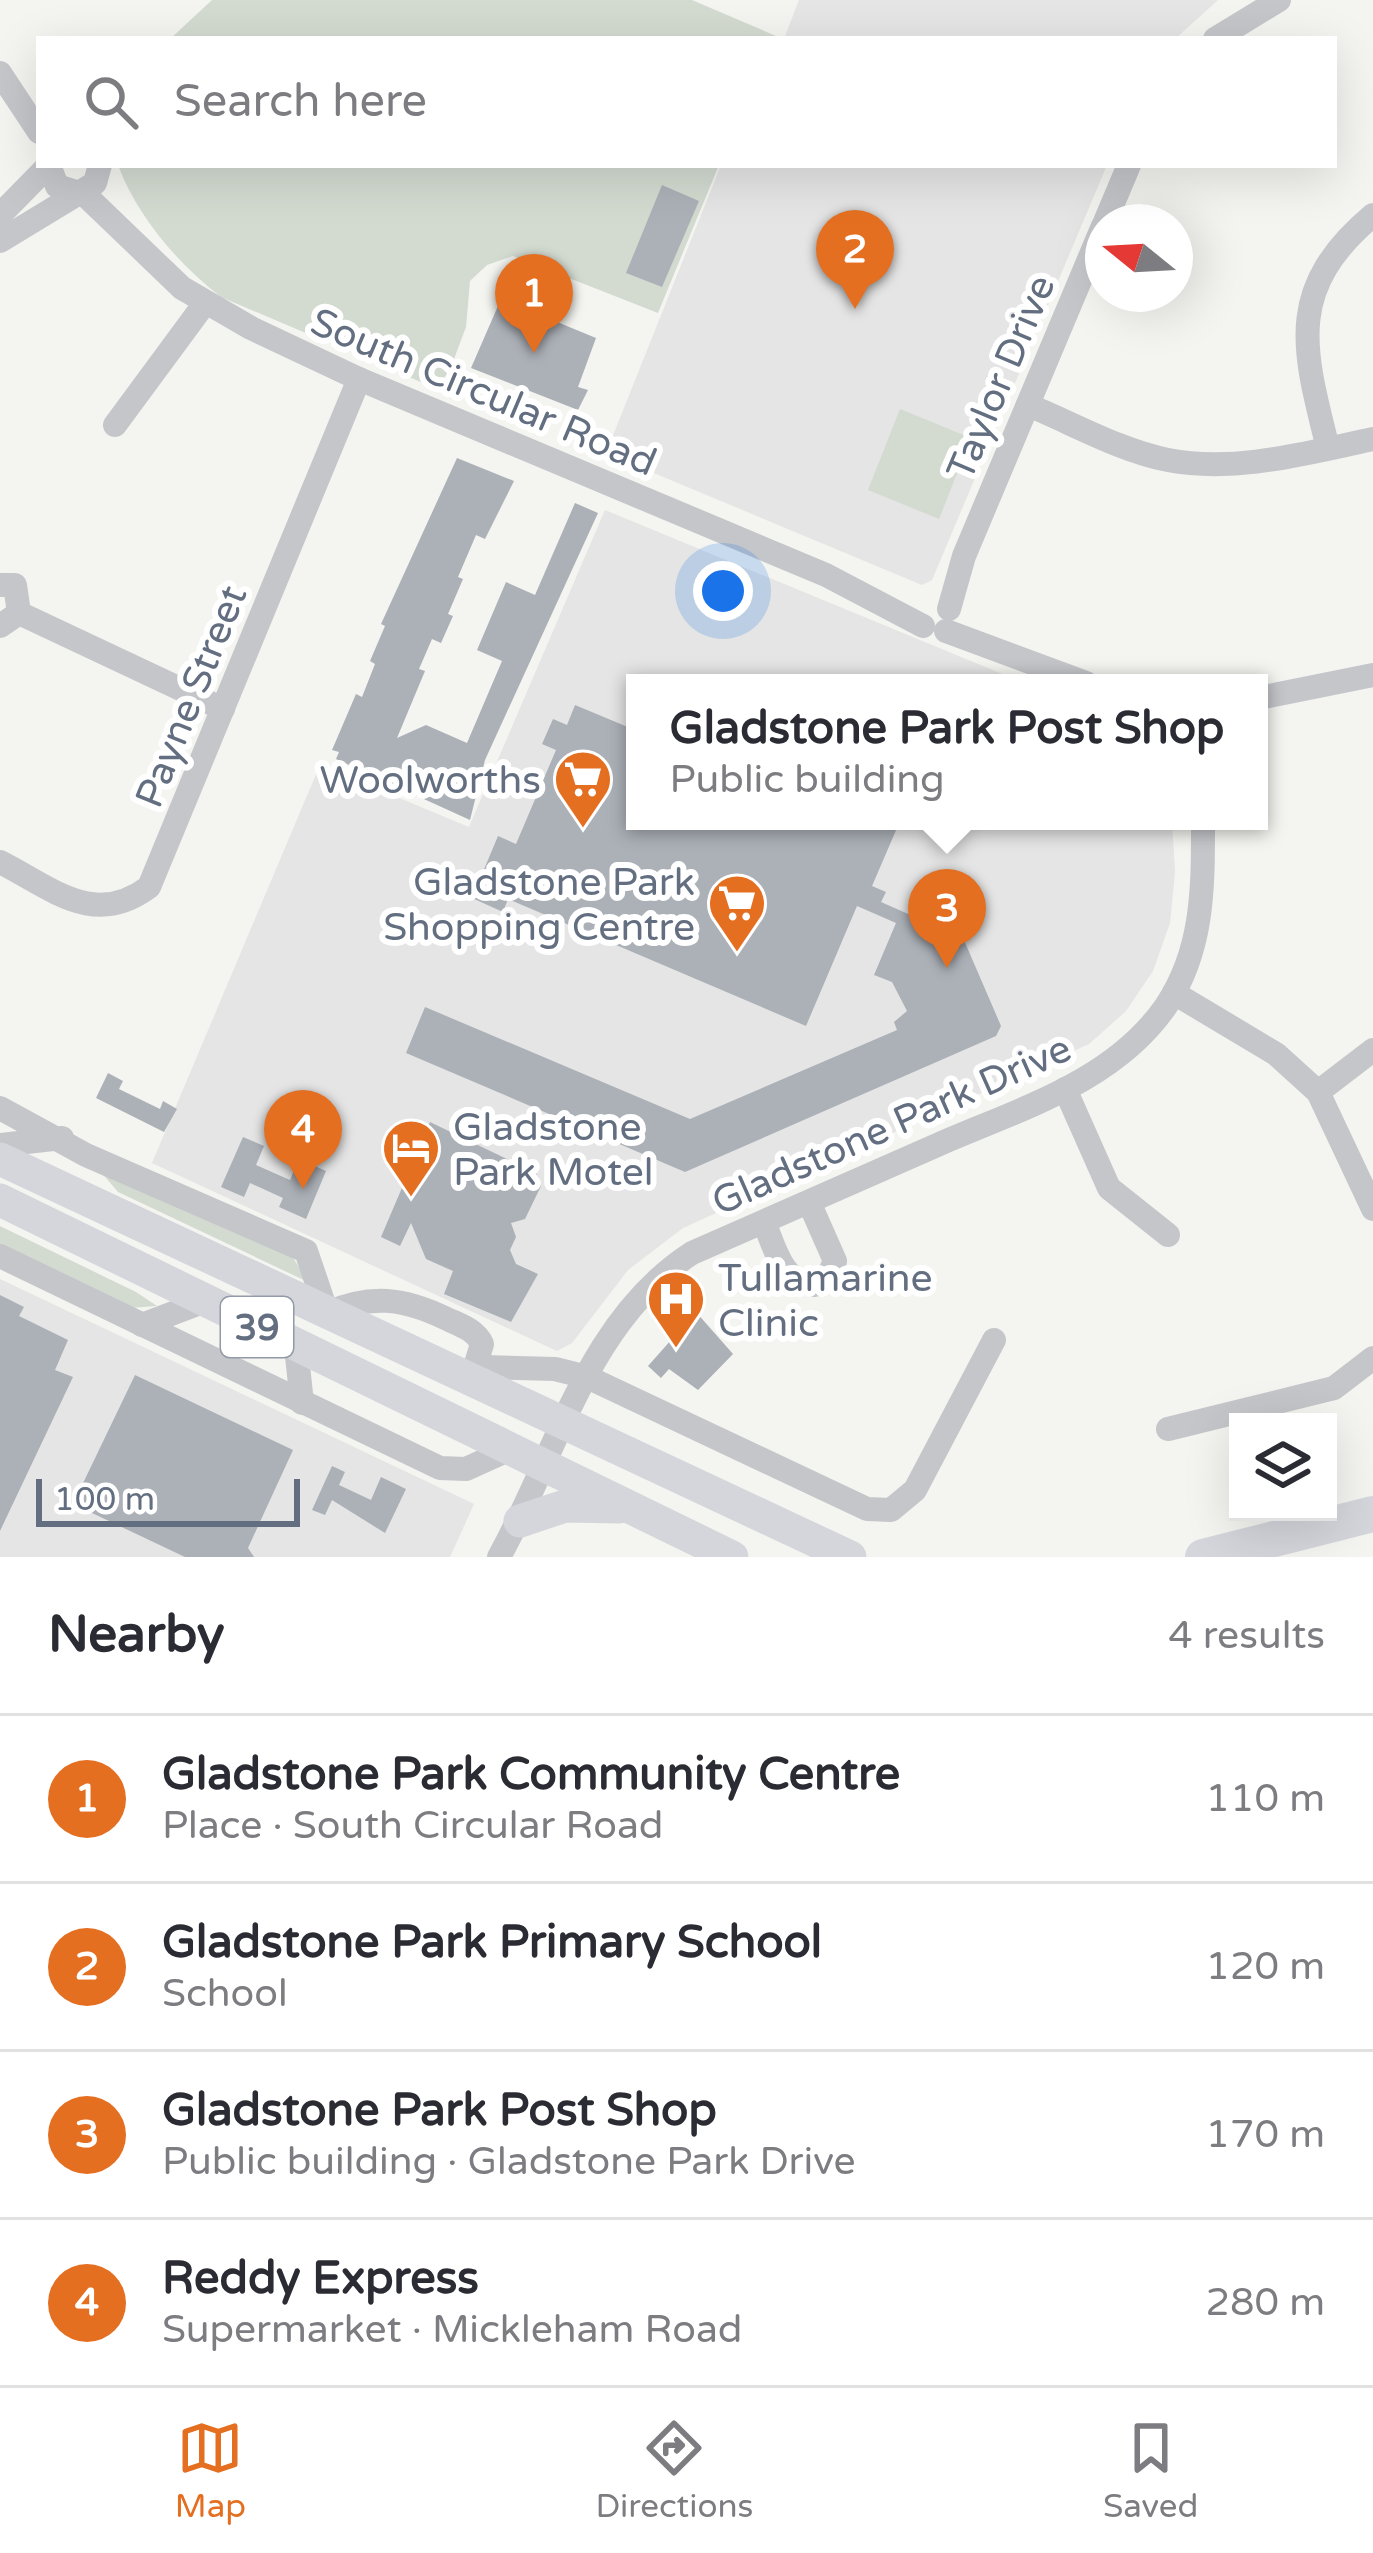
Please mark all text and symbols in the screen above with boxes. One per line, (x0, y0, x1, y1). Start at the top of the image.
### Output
search box (36, 36, 1337, 168)
icon: search (78, 69, 144, 135)
text: Search here (174, 75, 427, 129)
north arrow (1085, 204, 1193, 312)
pin: 2 (816, 210, 894, 309)
pin: 1 (495, 254, 573, 353)
street label: Taylor Drive (937, 268, 1066, 487)
street label: South Circular Road (304, 298, 663, 486)
your location (693, 561, 753, 621)
street label: Payne Street (126, 579, 257, 814)
popup (626, 674, 1268, 830)
text: Gladstone Park Post Shop (670, 702, 1224, 756)
supermarket icon: Woolworths (552, 748, 614, 830)
text: Public building (670, 756, 945, 803)
place label: Woolworths (320, 757, 541, 804)
place label: Gladstone Park Shopping Centre (383, 859, 695, 951)
pin: 3 (908, 869, 986, 968)
supermarket icon: Gladstone Park Shopping Centre (706, 872, 768, 954)
street label: Gladstone Park Drive (705, 1025, 1078, 1226)
pin: 4 (264, 1090, 342, 1189)
place label: Gladstone Park Motel (453, 1104, 654, 1196)
hotel icon: Gladstone Park Motel (380, 1117, 442, 1199)
place label: Tullamarine Clinic (718, 1255, 933, 1347)
hospital icon: Tullamarine Clinic (645, 1268, 707, 1350)
road number: 39 (221, 1297, 293, 1357)
map controls (1229, 1413, 1337, 1521)
button: layers (1229, 1413, 1337, 1521)
scale bar (36, 1473, 300, 1526)
text: 100 m (54, 1480, 155, 1519)
text: Nearby (48, 1604, 225, 1666)
text: 4 results (1168, 1612, 1325, 1659)
text: Gladstone Park Community Centre (162, 1748, 900, 1802)
text: 1 (75, 1775, 99, 1822)
text: 110 m (1206, 1775, 1325, 1822)
text: Place · South Circular Road (162, 1802, 663, 1849)
text: Gladstone Park Primary School (162, 1916, 822, 1970)
text: 2 (75, 1943, 99, 1990)
text: 120 m (1206, 1943, 1325, 1990)
text: School (162, 1970, 288, 2017)
text: Gladstone Park Post Shop (162, 2084, 717, 2138)
text: 3 (75, 2111, 99, 2158)
text: 170 m (1206, 2111, 1325, 2158)
text: Public building · Gladstone Park Drive (162, 2138, 856, 2185)
text: Reddy Express (162, 2252, 479, 2306)
text: 4 (75, 2279, 99, 2326)
text: 280 m (1206, 2279, 1325, 2326)
text: Supermarket · Mickleham Road (162, 2306, 742, 2353)
tab: Map (175, 2415, 246, 2526)
tab: Directions (596, 2415, 753, 2526)
tab: Saved (1103, 2415, 1198, 2526)

